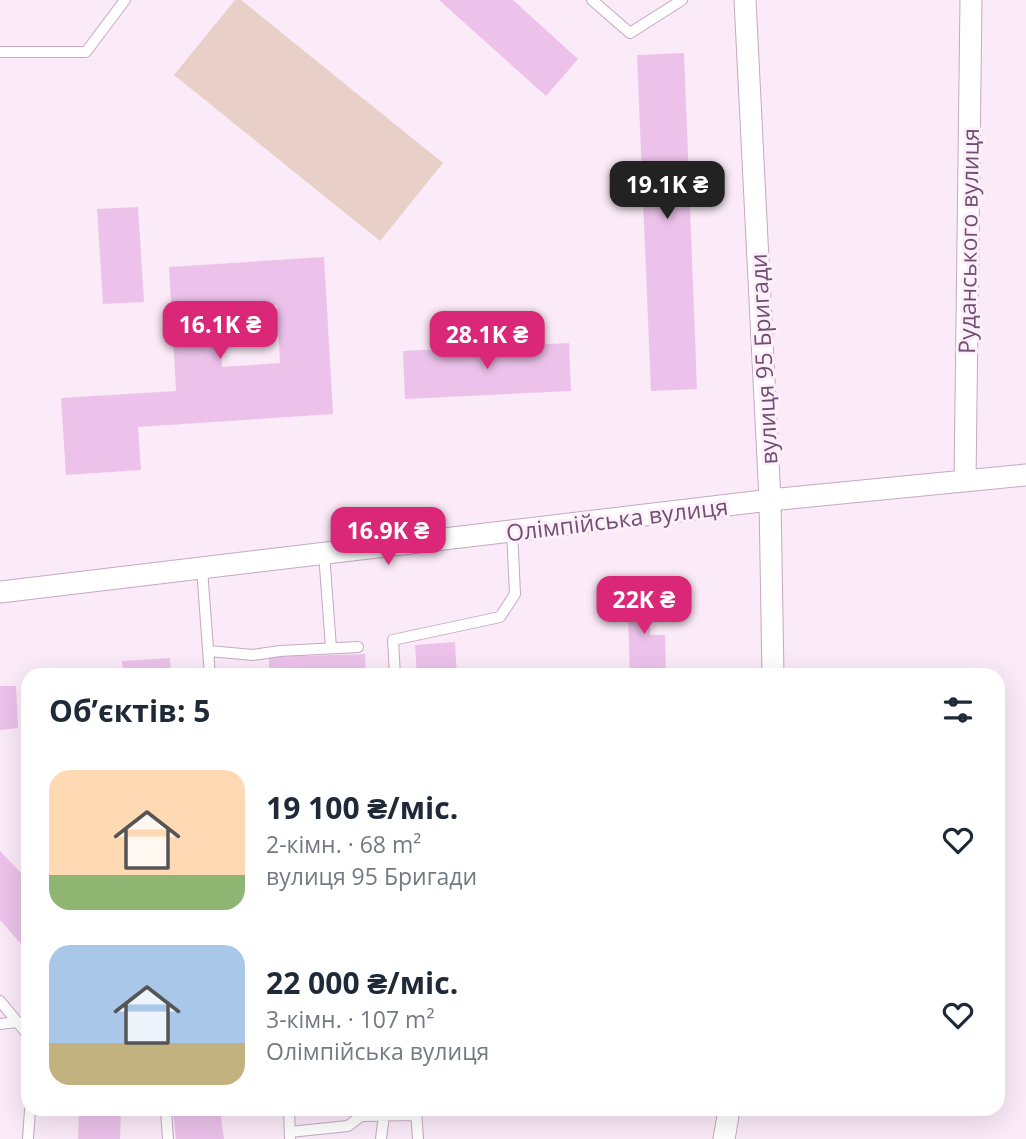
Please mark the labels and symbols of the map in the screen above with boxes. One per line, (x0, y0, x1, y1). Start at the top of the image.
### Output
street label: Руданського вулиця (950, 128, 986, 354)
pin: 19.1K ₴ (602, 162, 732, 221)
street label: вулиця 95 Бригади (741, 253, 785, 465)
pin: 16.1K ₴ (155, 302, 285, 361)
pin: 28.1K ₴ (422, 312, 552, 371)
street label: Олімпійська вулиця (504, 490, 730, 548)
pin: 16.9K ₴ (323, 508, 453, 567)
pin: 22K ₴ (595, 576, 693, 636)

